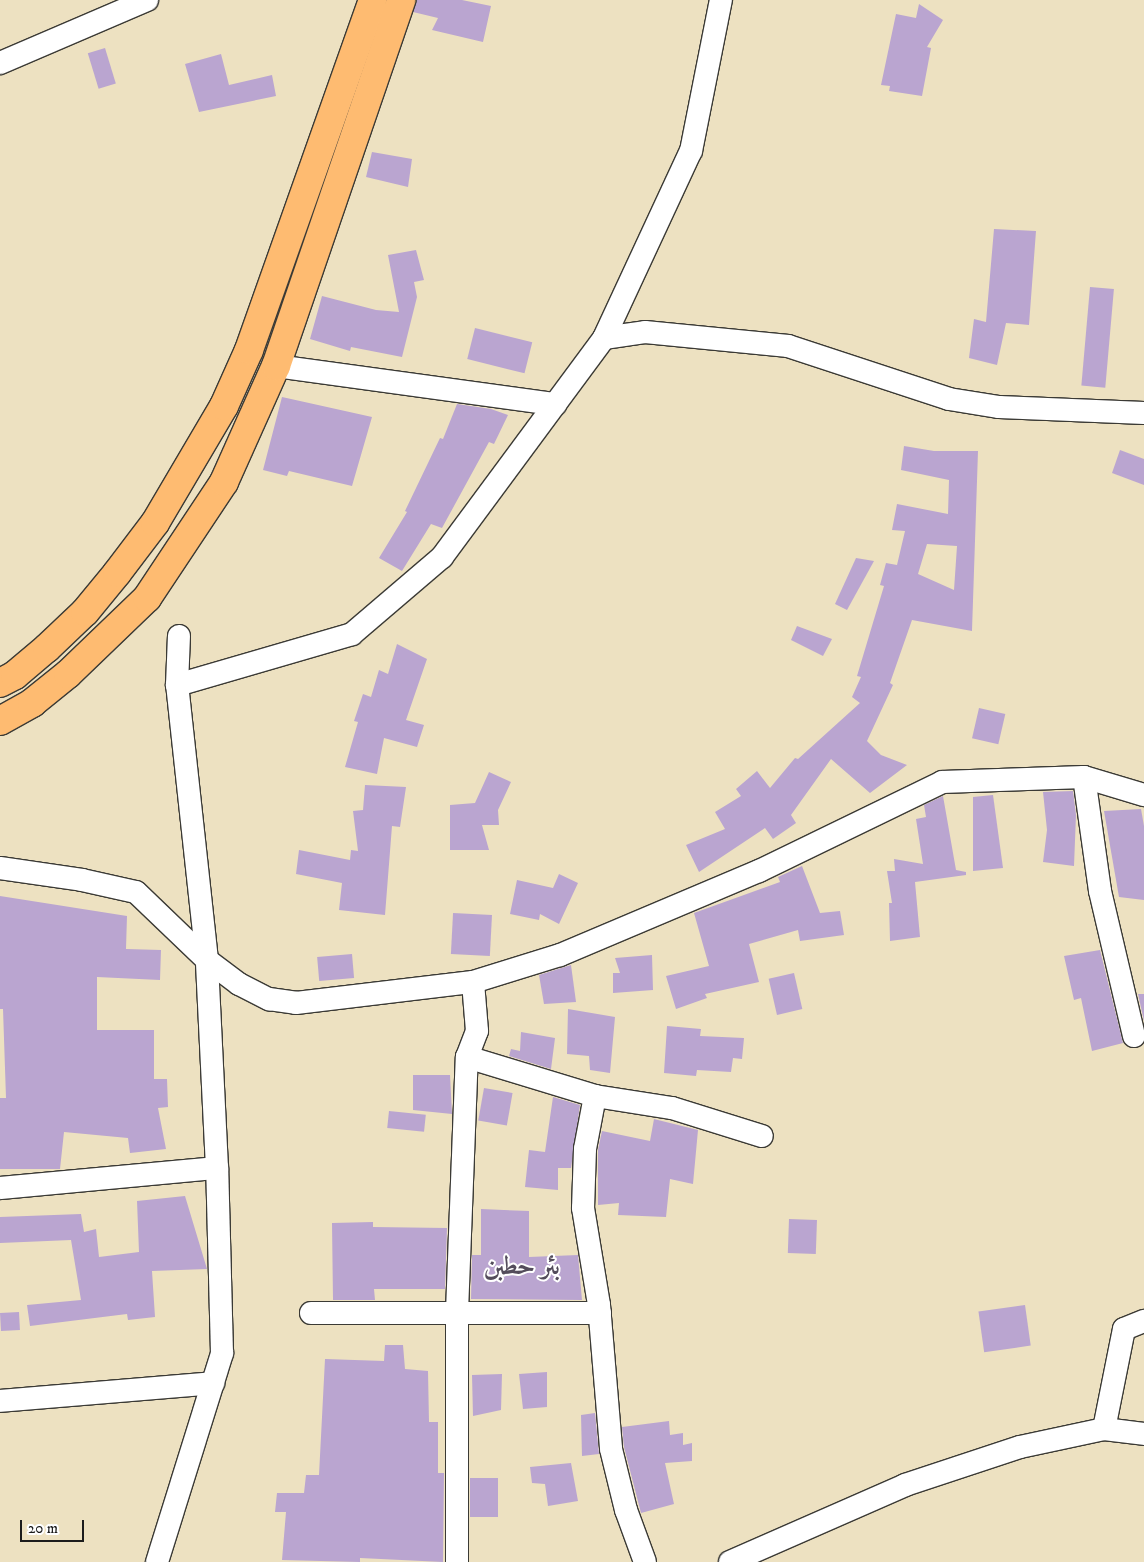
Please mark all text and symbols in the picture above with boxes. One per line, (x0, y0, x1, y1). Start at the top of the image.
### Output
district label: بئر حطبن (484, 1251, 560, 1283)
scale bar (22, 1510, 86, 1542)
text: 20 m (28, 1519, 58, 1538)

